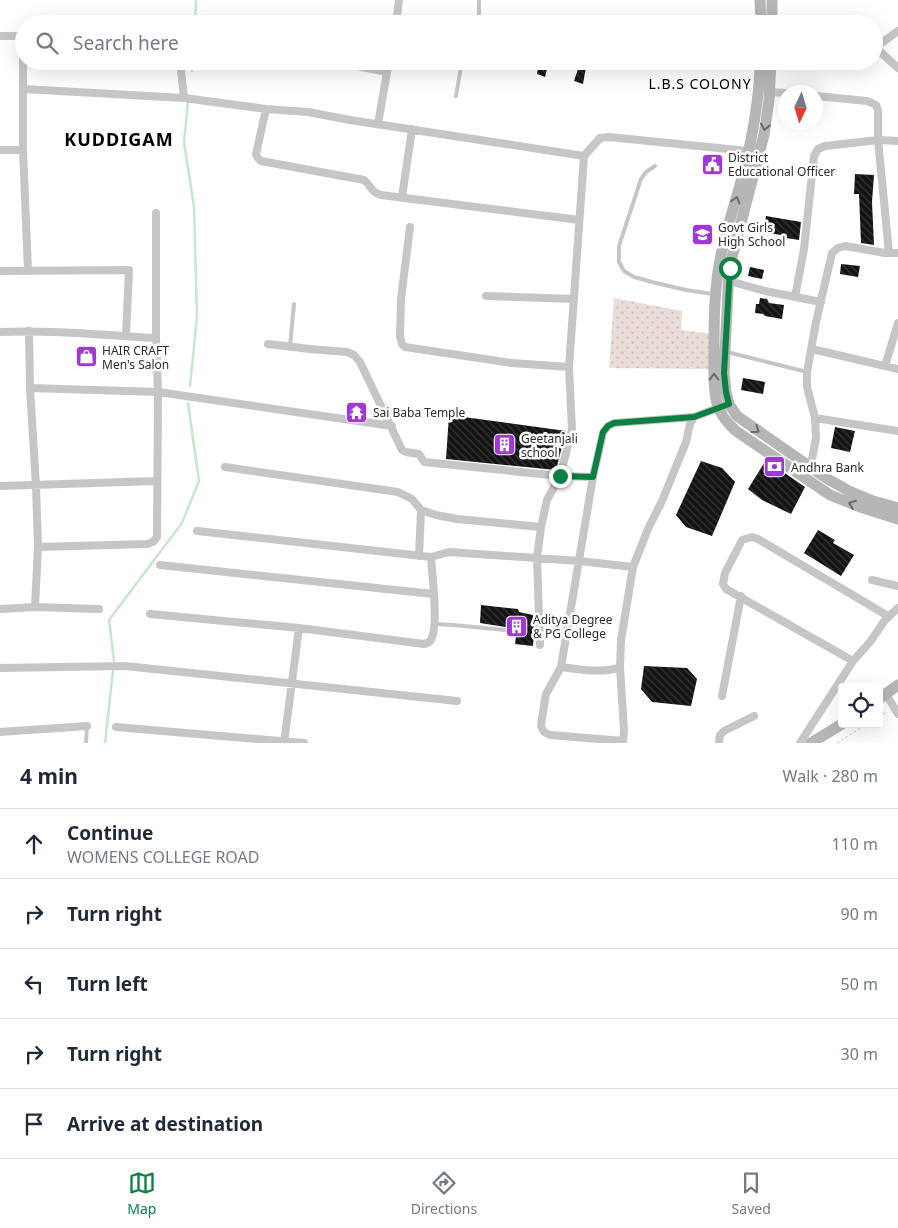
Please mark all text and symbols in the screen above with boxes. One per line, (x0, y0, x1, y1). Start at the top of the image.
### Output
search box (15, 15, 883, 70)
icon: search (33, 29, 61, 57)
text: Search here (73, 30, 179, 56)
district label: L.B.S COLONY (648, 74, 752, 93)
north arrow (778, 85, 823, 130)
one-way arrow (760, 123, 771, 132)
district label: KUDDIGAM (64, 127, 174, 151)
place label: District Educational Officer (728, 149, 835, 180)
public building icon: District Educational Officer (700, 152, 724, 176)
one-way arrow (730, 195, 741, 204)
place label: Govt Girls High School (718, 219, 785, 250)
school or university icon: Govt Girls High School (690, 222, 714, 246)
route start (719, 257, 742, 280)
place label: HAIR CRAFT Men's Salon (102, 342, 169, 373)
shop icon: HAIR CRAFT Men's Salon (74, 345, 98, 369)
one-way arrow (709, 373, 719, 381)
temple icon: Sai Baba Temple (345, 400, 369, 424)
place label: Sai Baba Temple (373, 404, 466, 421)
one-way arrow (751, 424, 760, 433)
place label: Geetanjali school (521, 430, 578, 461)
building icon: Geetanjali school (493, 433, 517, 457)
bank icon: Andhra Bank (763, 455, 787, 479)
place label: Andhra Bank (791, 459, 864, 476)
route end (549, 465, 572, 488)
one-way arrow (848, 500, 856, 510)
place label: Aditya Degree & PG College (533, 611, 613, 642)
building icon: Aditya Degree & PG College (505, 614, 529, 638)
map controls (838, 683, 883, 728)
button: locate (838, 683, 883, 728)
text: 4 min (20, 762, 78, 790)
text: Walk · 280 m (783, 765, 878, 787)
text: Continue (67, 820, 153, 846)
icon: ahead (20, 830, 48, 858)
text: 110 m (831, 833, 878, 855)
text: WOMENS COLLEGE ROAD (67, 846, 259, 868)
icon: right (20, 900, 48, 928)
text: Turn right (67, 901, 162, 927)
text: 90 m (841, 903, 878, 925)
icon: left (20, 970, 48, 998)
text: Turn left (67, 971, 148, 997)
text: 50 m (841, 973, 878, 995)
icon: right (20, 1040, 48, 1068)
text: Turn right (67, 1041, 162, 1067)
text: 30 m (841, 1043, 878, 1065)
icon: arrive (20, 1110, 48, 1138)
text: Arrive at destination (67, 1111, 263, 1137)
tab: Map (127, 1169, 156, 1218)
tab: Directions (411, 1169, 477, 1218)
tab: Saved (732, 1169, 771, 1218)

